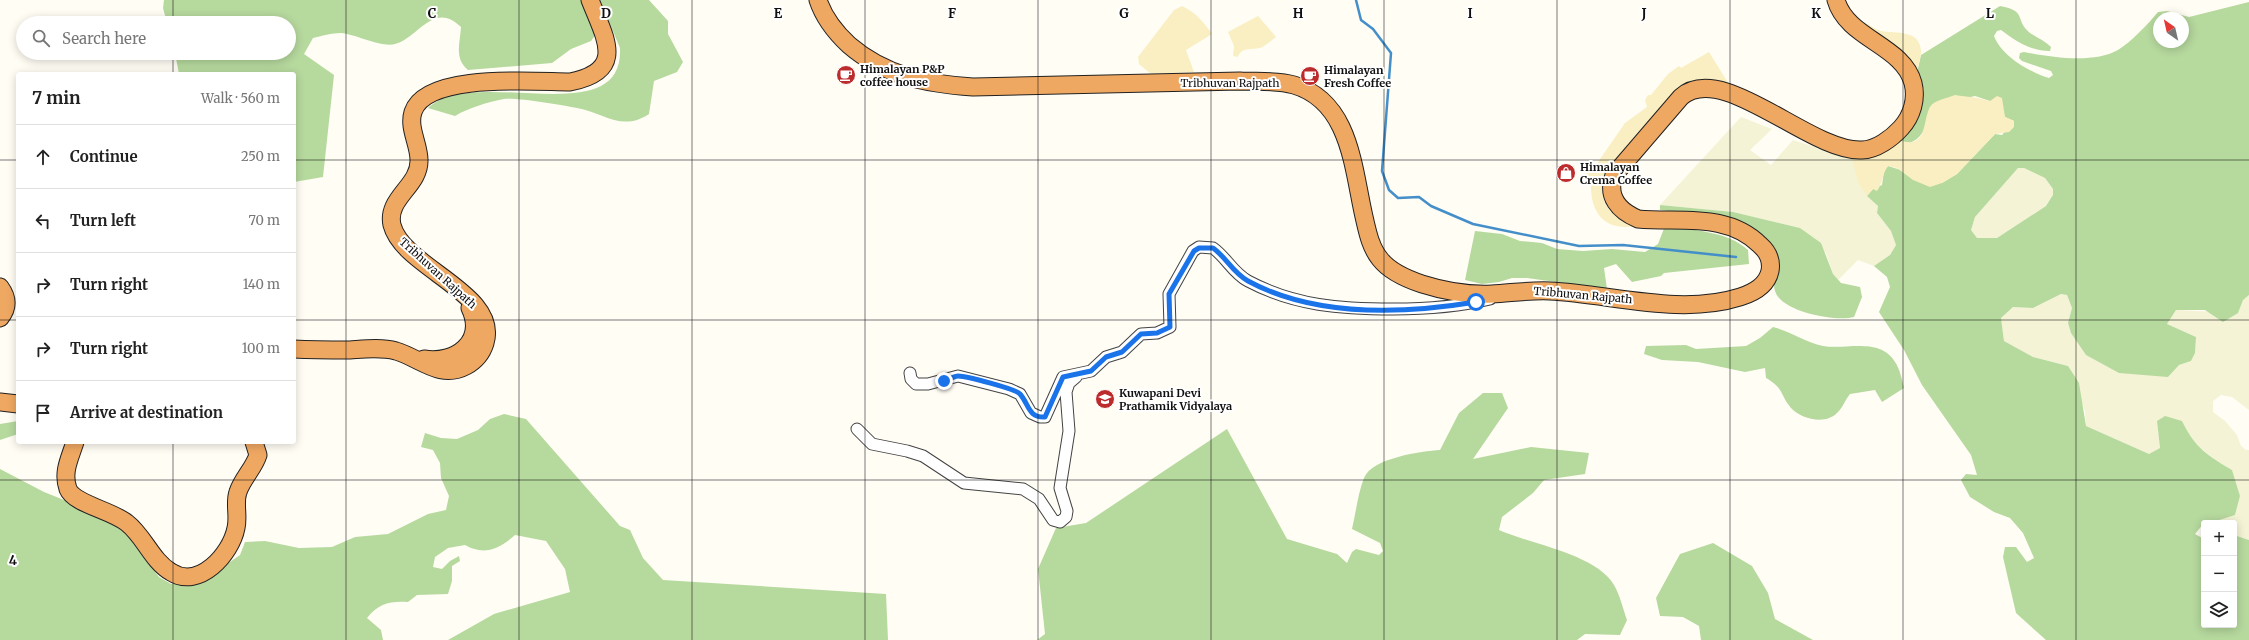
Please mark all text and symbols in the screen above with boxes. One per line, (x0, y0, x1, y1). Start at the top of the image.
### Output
text: C (428, 5, 437, 22)
text: D (601, 5, 611, 22)
text: E (774, 5, 783, 22)
text: F (948, 5, 956, 22)
text: G (1119, 5, 1129, 22)
text: H (1293, 5, 1304, 22)
text: I (1467, 5, 1473, 22)
text: J (1640, 5, 1647, 22)
text: K (1811, 5, 1821, 22)
text: L (1986, 5, 1995, 22)
north arrow (2153, 12, 2189, 48)
search box (16, 16, 296, 60)
icon: search (30, 27, 52, 49)
text: Search here (62, 29, 146, 48)
place label: Himalayan P&P coffee house (860, 62, 945, 89)
place label: Himalayan Fresh Coffee (1324, 63, 1391, 90)
cafe icon: Himalayan P&P coffee house (835, 64, 857, 86)
cafe icon: Himalayan Fresh Coffee (1299, 65, 1321, 87)
street label: Tribhuvan Rajpath (1180, 76, 1280, 90)
text: 7 min (32, 87, 81, 109)
text: Walk · 560 m (201, 90, 280, 107)
icon: ahead (32, 146, 54, 168)
text: Continue (70, 147, 138, 166)
text: 250 m (241, 148, 280, 165)
place label: Himalayan Crema Coffee (1580, 160, 1652, 187)
shop icon: Himalayan Crema Coffee (1555, 162, 1577, 184)
icon: left (32, 210, 54, 232)
text: Turn left (70, 211, 136, 230)
text: 70 m (249, 212, 280, 229)
street label: Tribhuvan Rajpath (397, 235, 480, 312)
icon: right (32, 274, 54, 296)
text: Turn right (70, 275, 148, 294)
text: 140 m (243, 276, 280, 293)
street label: Tribhuvan Rajpath (1533, 284, 1634, 306)
route start (1467, 293, 1485, 311)
icon: right (32, 338, 54, 360)
text: Turn right (70, 339, 148, 358)
text: 100 m (242, 340, 280, 357)
route end (935, 372, 953, 390)
place label: Kuwapani Devi Prathamik Vidyalaya (1119, 386, 1232, 413)
school or university icon: Kuwapani Devi Prathamik Vidyalaya (1094, 388, 1116, 410)
icon: arrive (32, 402, 54, 424)
text: Arrive at destination (70, 403, 223, 422)
map controls (2201, 520, 2237, 628)
button: + (2201, 520, 2237, 556)
text: 4 (9, 552, 18, 569)
button: − (2201, 556, 2237, 592)
button: layers (2201, 592, 2237, 628)

